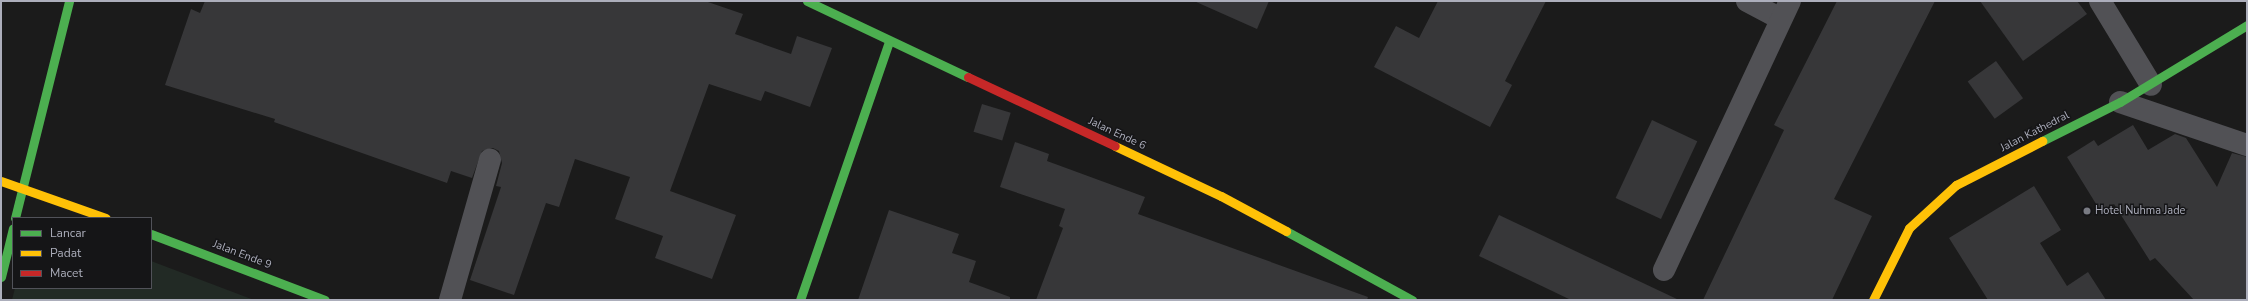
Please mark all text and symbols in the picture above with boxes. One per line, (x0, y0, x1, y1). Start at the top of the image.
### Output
street label: Jalan Kathedral (1998, 109, 2072, 155)
street label: Jalan Ende 6 (1086, 115, 1148, 153)
place label: Hotel Nuhma Jade (2095, 204, 2185, 218)
marker: Hotel Nuhma Jade (2082, 206, 2092, 216)
legend (12, 217, 152, 289)
text: Lancar (50, 225, 86, 241)
street label: Jalan Ende 9 (211, 238, 273, 272)
text: Padat (50, 245, 81, 261)
text: Macet (50, 265, 83, 281)

